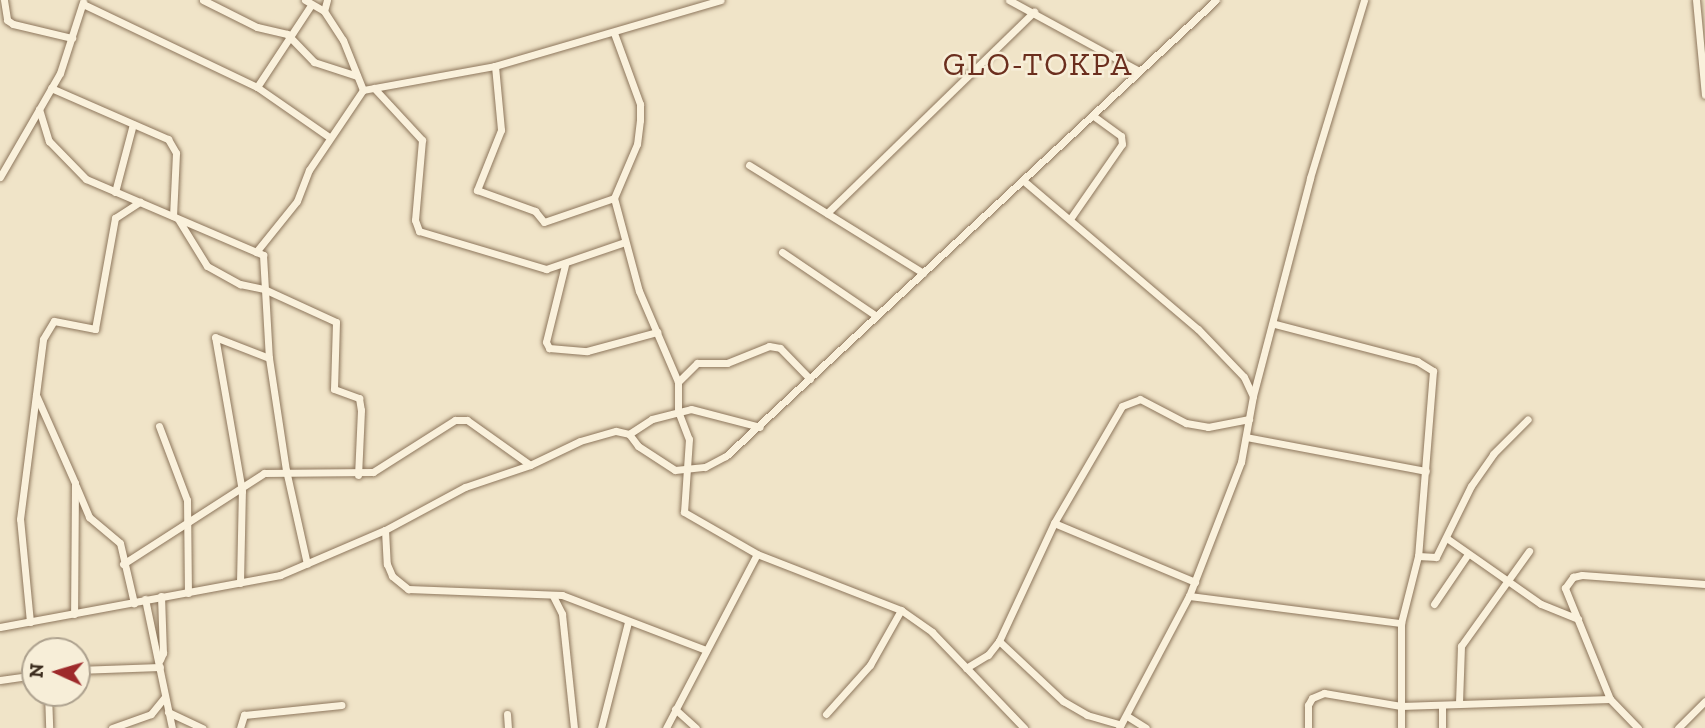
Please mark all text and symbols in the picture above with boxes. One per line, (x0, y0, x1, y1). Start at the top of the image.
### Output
district label: GLO-TOKPA (944, 45, 1132, 83)
north arrow (21, 637, 91, 707)
text: N (25, 663, 49, 679)

